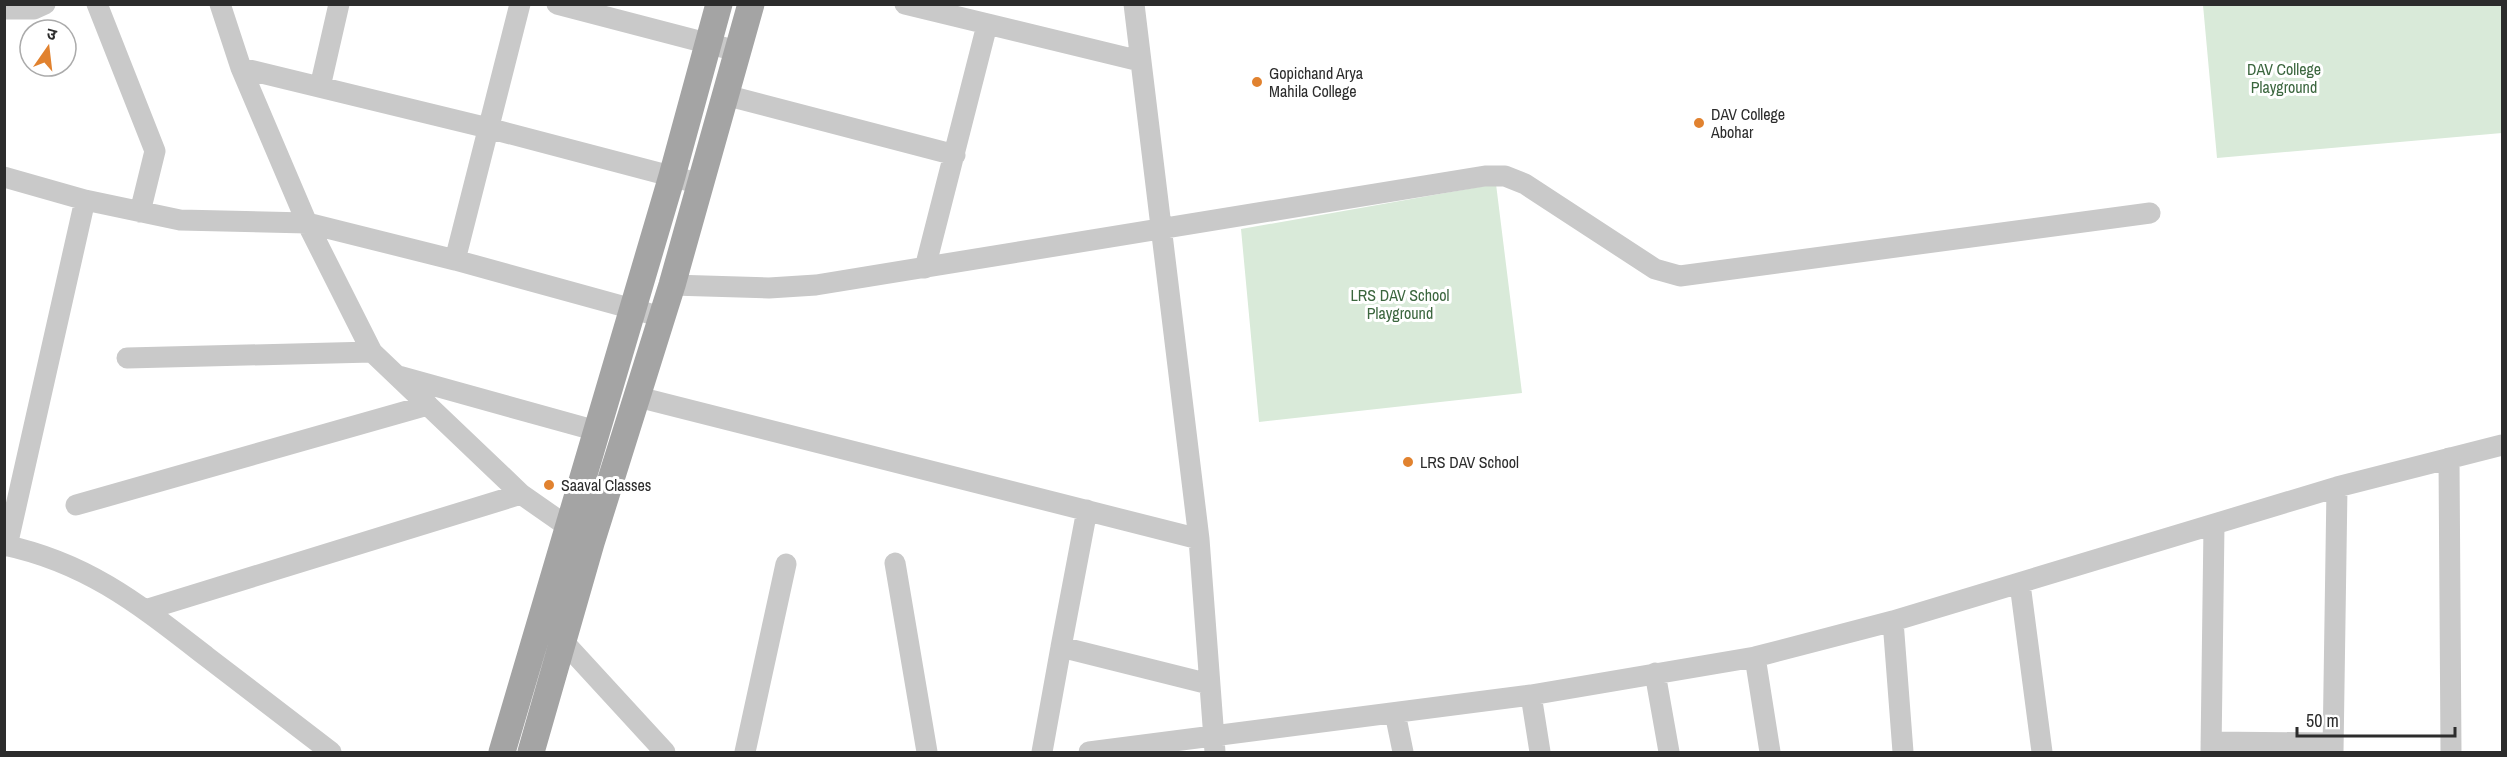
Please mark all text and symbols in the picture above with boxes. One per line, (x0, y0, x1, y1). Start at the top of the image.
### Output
north arrow (18, 18, 78, 78)
text: उ (44, 22, 59, 45)
park label: DAV College Playground (2247, 58, 2321, 98)
place label: Gopichand Arya Mahila College (1269, 62, 1364, 102)
marker: Gopichand Arya Mahila College (1250, 75, 1264, 89)
place label: DAV College Abohar (1710, 103, 1785, 143)
marker: DAV College Abohar (1692, 116, 1706, 130)
park label: LRS DAV School Playground (1351, 284, 1450, 324)
place label: LRS DAV School (1420, 451, 1519, 473)
marker: LRS DAV School (1401, 455, 1415, 469)
place label: Saaval Classes (561, 474, 651, 496)
marker: Saaval Classes (542, 478, 556, 492)
scale bar (2297, 700, 2454, 738)
text: 50 m (2306, 708, 2339, 733)

